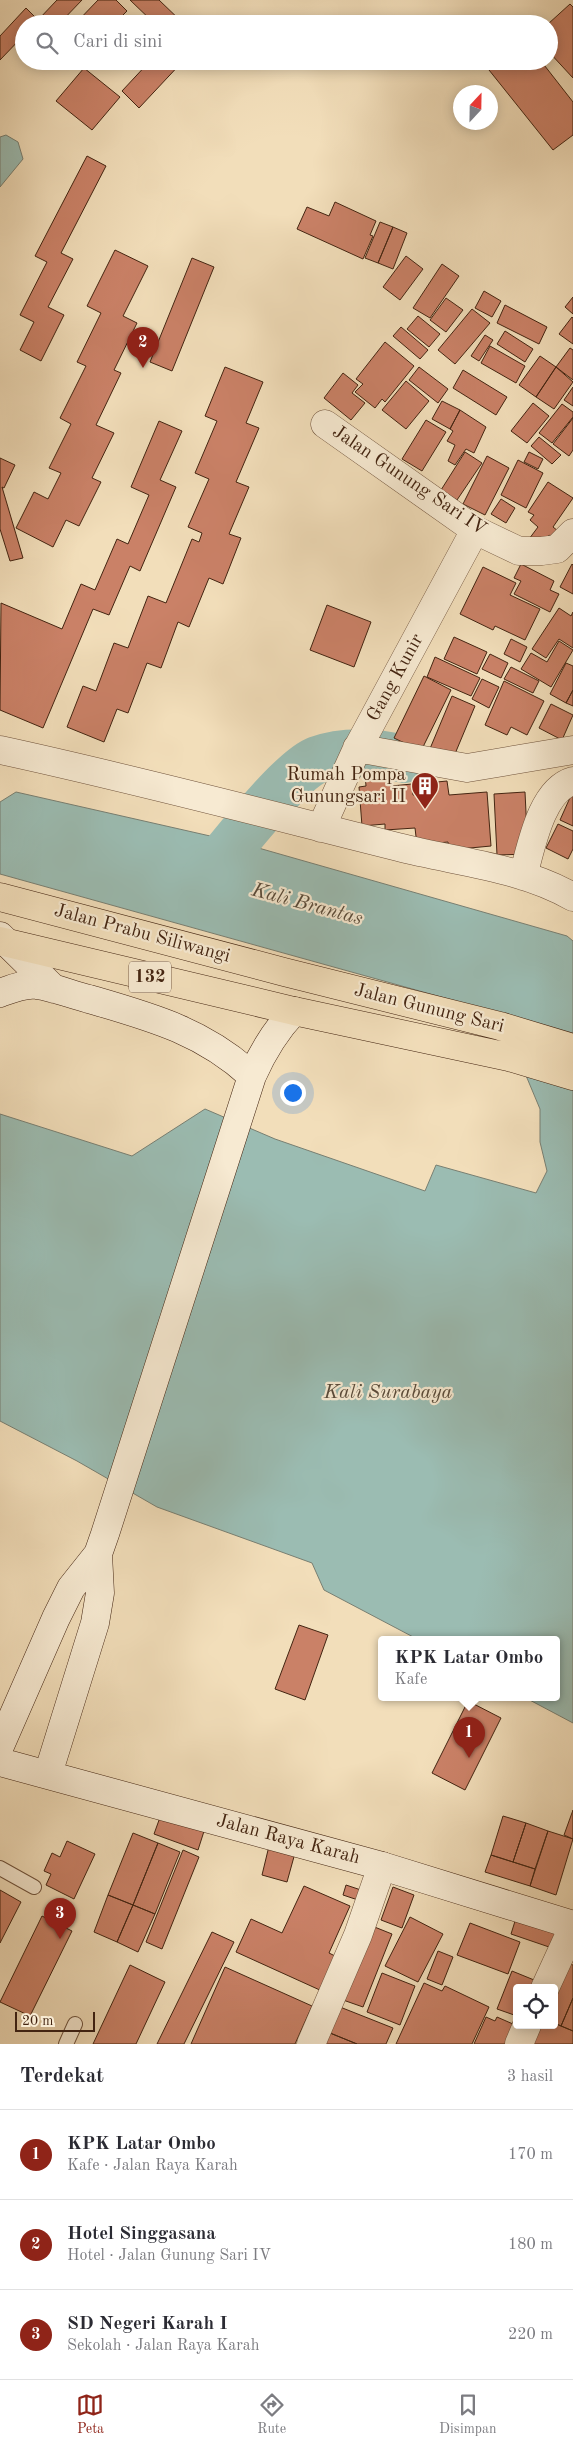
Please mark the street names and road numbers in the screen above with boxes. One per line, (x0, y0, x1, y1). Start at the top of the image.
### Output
street label: Jalan Gunung Sari IV (329, 422, 490, 540)
street label: Gang Kunir (364, 631, 428, 725)
street label: Jalan Prabu Siliwangi (52, 901, 232, 967)
road number: 132 (129, 962, 171, 992)
street label: Jalan Gunung Sari (352, 981, 506, 1037)
street label: Jalan Raya Karah (214, 1812, 362, 1868)

